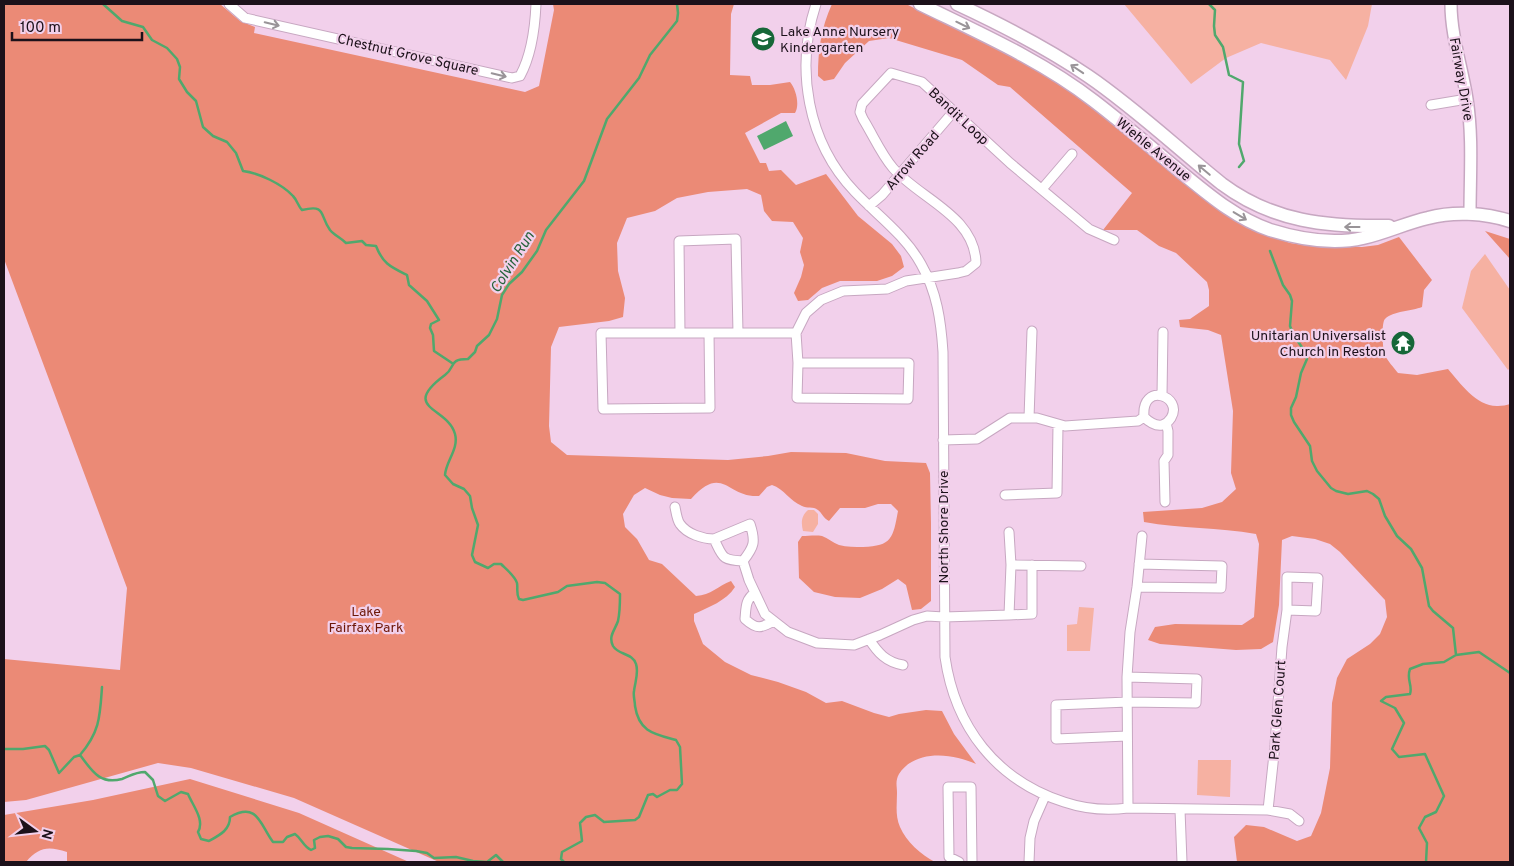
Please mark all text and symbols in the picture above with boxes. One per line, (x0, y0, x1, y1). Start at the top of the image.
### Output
scale bar (12, 10, 142, 42)
text: 100 m (20, 19, 61, 38)
one-way arrow (263, 20, 279, 29)
one-way arrow (955, 21, 970, 31)
place label: Lake Anne Nursery Kindergarten (780, 24, 899, 57)
school or university icon: Lake Anne Nursery Kindergarten (750, 26, 776, 52)
street label: Chestnut Grove Square (335, 31, 480, 80)
street label: Fairway Drive (1445, 36, 1476, 122)
one-way arrow (1070, 64, 1084, 74)
one-way arrow (490, 71, 506, 80)
street label: Bandit Loop (924, 85, 992, 149)
street label: Wiehle Avenue (1112, 115, 1194, 186)
street label: Arrow Road (883, 128, 944, 194)
one-way arrow (1198, 164, 1211, 175)
one-way arrow (1233, 211, 1247, 221)
one-way arrow (1345, 222, 1361, 231)
water label: Colvin Run (487, 228, 540, 297)
place label: Unitarian Universalist Church in Reston (1251, 328, 1386, 361)
temple icon: Unitarian Universalist Church in Reston (1390, 330, 1416, 356)
street label: North Shore Drive (936, 471, 953, 583)
park label: Lake Fairfax Park (329, 604, 403, 637)
street label: Park Glen Court (1267, 660, 1290, 761)
north arrow (10, 806, 60, 856)
text: N (37, 827, 56, 841)

